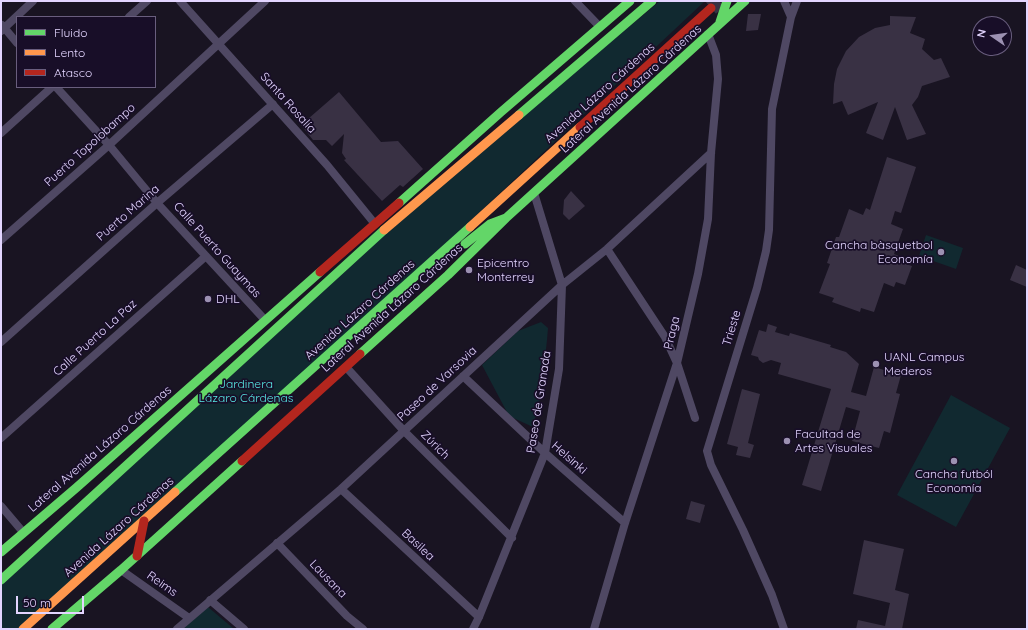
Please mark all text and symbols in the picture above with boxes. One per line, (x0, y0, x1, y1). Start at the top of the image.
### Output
legend (16, 16, 156, 88)
north arrow (972, 16, 1012, 56)
street label: Lateral Avenida Lázaro Cárdenas (557, 22, 705, 156)
text: Fluido (54, 25, 87, 40)
text: N (974, 28, 989, 39)
street label: Avenida Lázaro Cárdenas (542, 40, 658, 146)
text: Lento (54, 45, 85, 60)
text: Atasco (54, 65, 92, 80)
street label: Santa Rosalía (257, 70, 319, 136)
street label: Puerto Topolobampo (42, 100, 138, 190)
street label: Puerto Marina (94, 182, 162, 244)
street label: Calle Puerto Guaymas (170, 199, 264, 301)
place label: Cancha bàsquetbol Economía (825, 238, 933, 266)
street label: Lateral Avenida Lázaro Cárdenas (318, 241, 466, 375)
marker: Cancha bàsquetbol Economía (936, 247, 946, 257)
place label: Epicentro Monterrey (477, 256, 534, 284)
street label: Avenida Lázaro Cárdenas (302, 257, 418, 363)
marker: Epicentro Monterrey (464, 265, 474, 275)
place label: DHL (216, 292, 240, 306)
marker: DHL (203, 294, 213, 304)
street label: Calle Puerto La Paz (50, 297, 140, 379)
street label: Trieste (720, 308, 744, 348)
street label: Praga (661, 315, 683, 351)
street label: Paseo de Varsovia (394, 343, 480, 425)
street label: Paseo de Granada (524, 350, 554, 454)
place label: UANL Campus Mederos (884, 350, 964, 378)
marker: UANL Campus Mederos (871, 359, 881, 369)
park label: Jardinera Lázaro Cárdenas (199, 377, 293, 405)
street label: Lateral Avenida Lázaro Cárdenas (25, 383, 175, 515)
place label: Facultad de Artes Visuales (795, 427, 872, 455)
street label: Zúrich (418, 428, 452, 462)
marker: Facultad de Artes Visuales (782, 436, 792, 446)
street label: Helsinki (548, 439, 590, 477)
marker: Cancha futból Economía (949, 456, 959, 466)
place label: Cancha futból Economía (915, 467, 993, 495)
street label: Avenida Lázaro Cárdenas (61, 474, 177, 580)
street label: Basilea (398, 526, 438, 564)
street label: Lausana (306, 557, 350, 601)
street label: Reims (144, 568, 180, 600)
scale bar (18, 588, 86, 614)
text: 50 m (23, 595, 51, 610)

